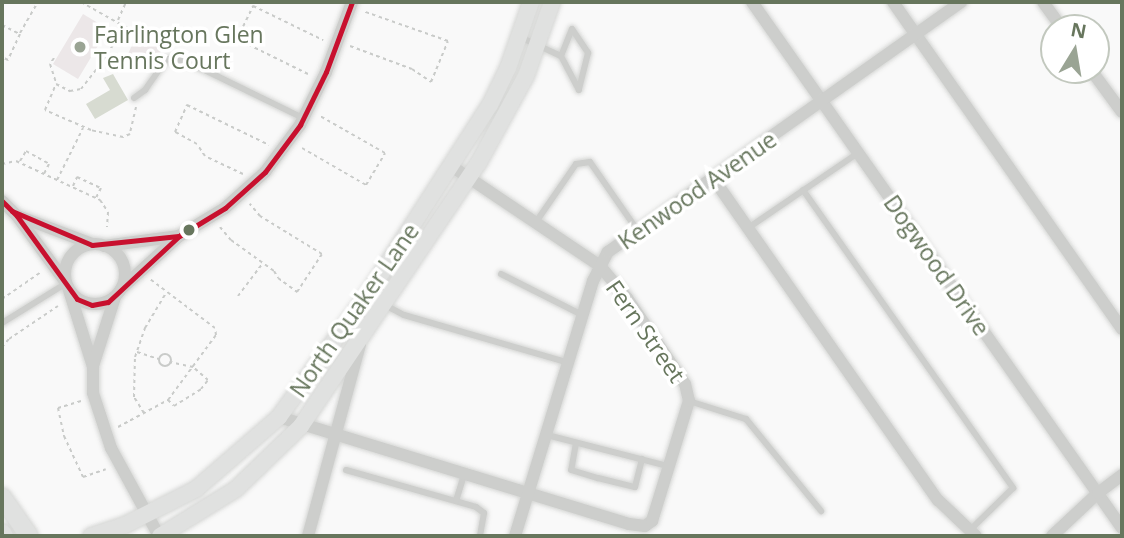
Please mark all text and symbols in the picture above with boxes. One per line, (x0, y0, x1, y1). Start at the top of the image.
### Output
north arrow (1040, 14, 1110, 84)
text: N (1069, 16, 1089, 45)
place label: Fairlington Glen Tennis Court (94, 20, 264, 74)
marker: Fairlington Glen Tennis Court (72, 39, 88, 55)
street label: Kenwood Avenue (613, 125, 781, 255)
street label: Dogwood Drive (878, 190, 996, 340)
street label: North Quaker Lane (284, 218, 424, 402)
unlabelled marker (182, 223, 196, 237)
street label: Fern Street (601, 275, 691, 387)

